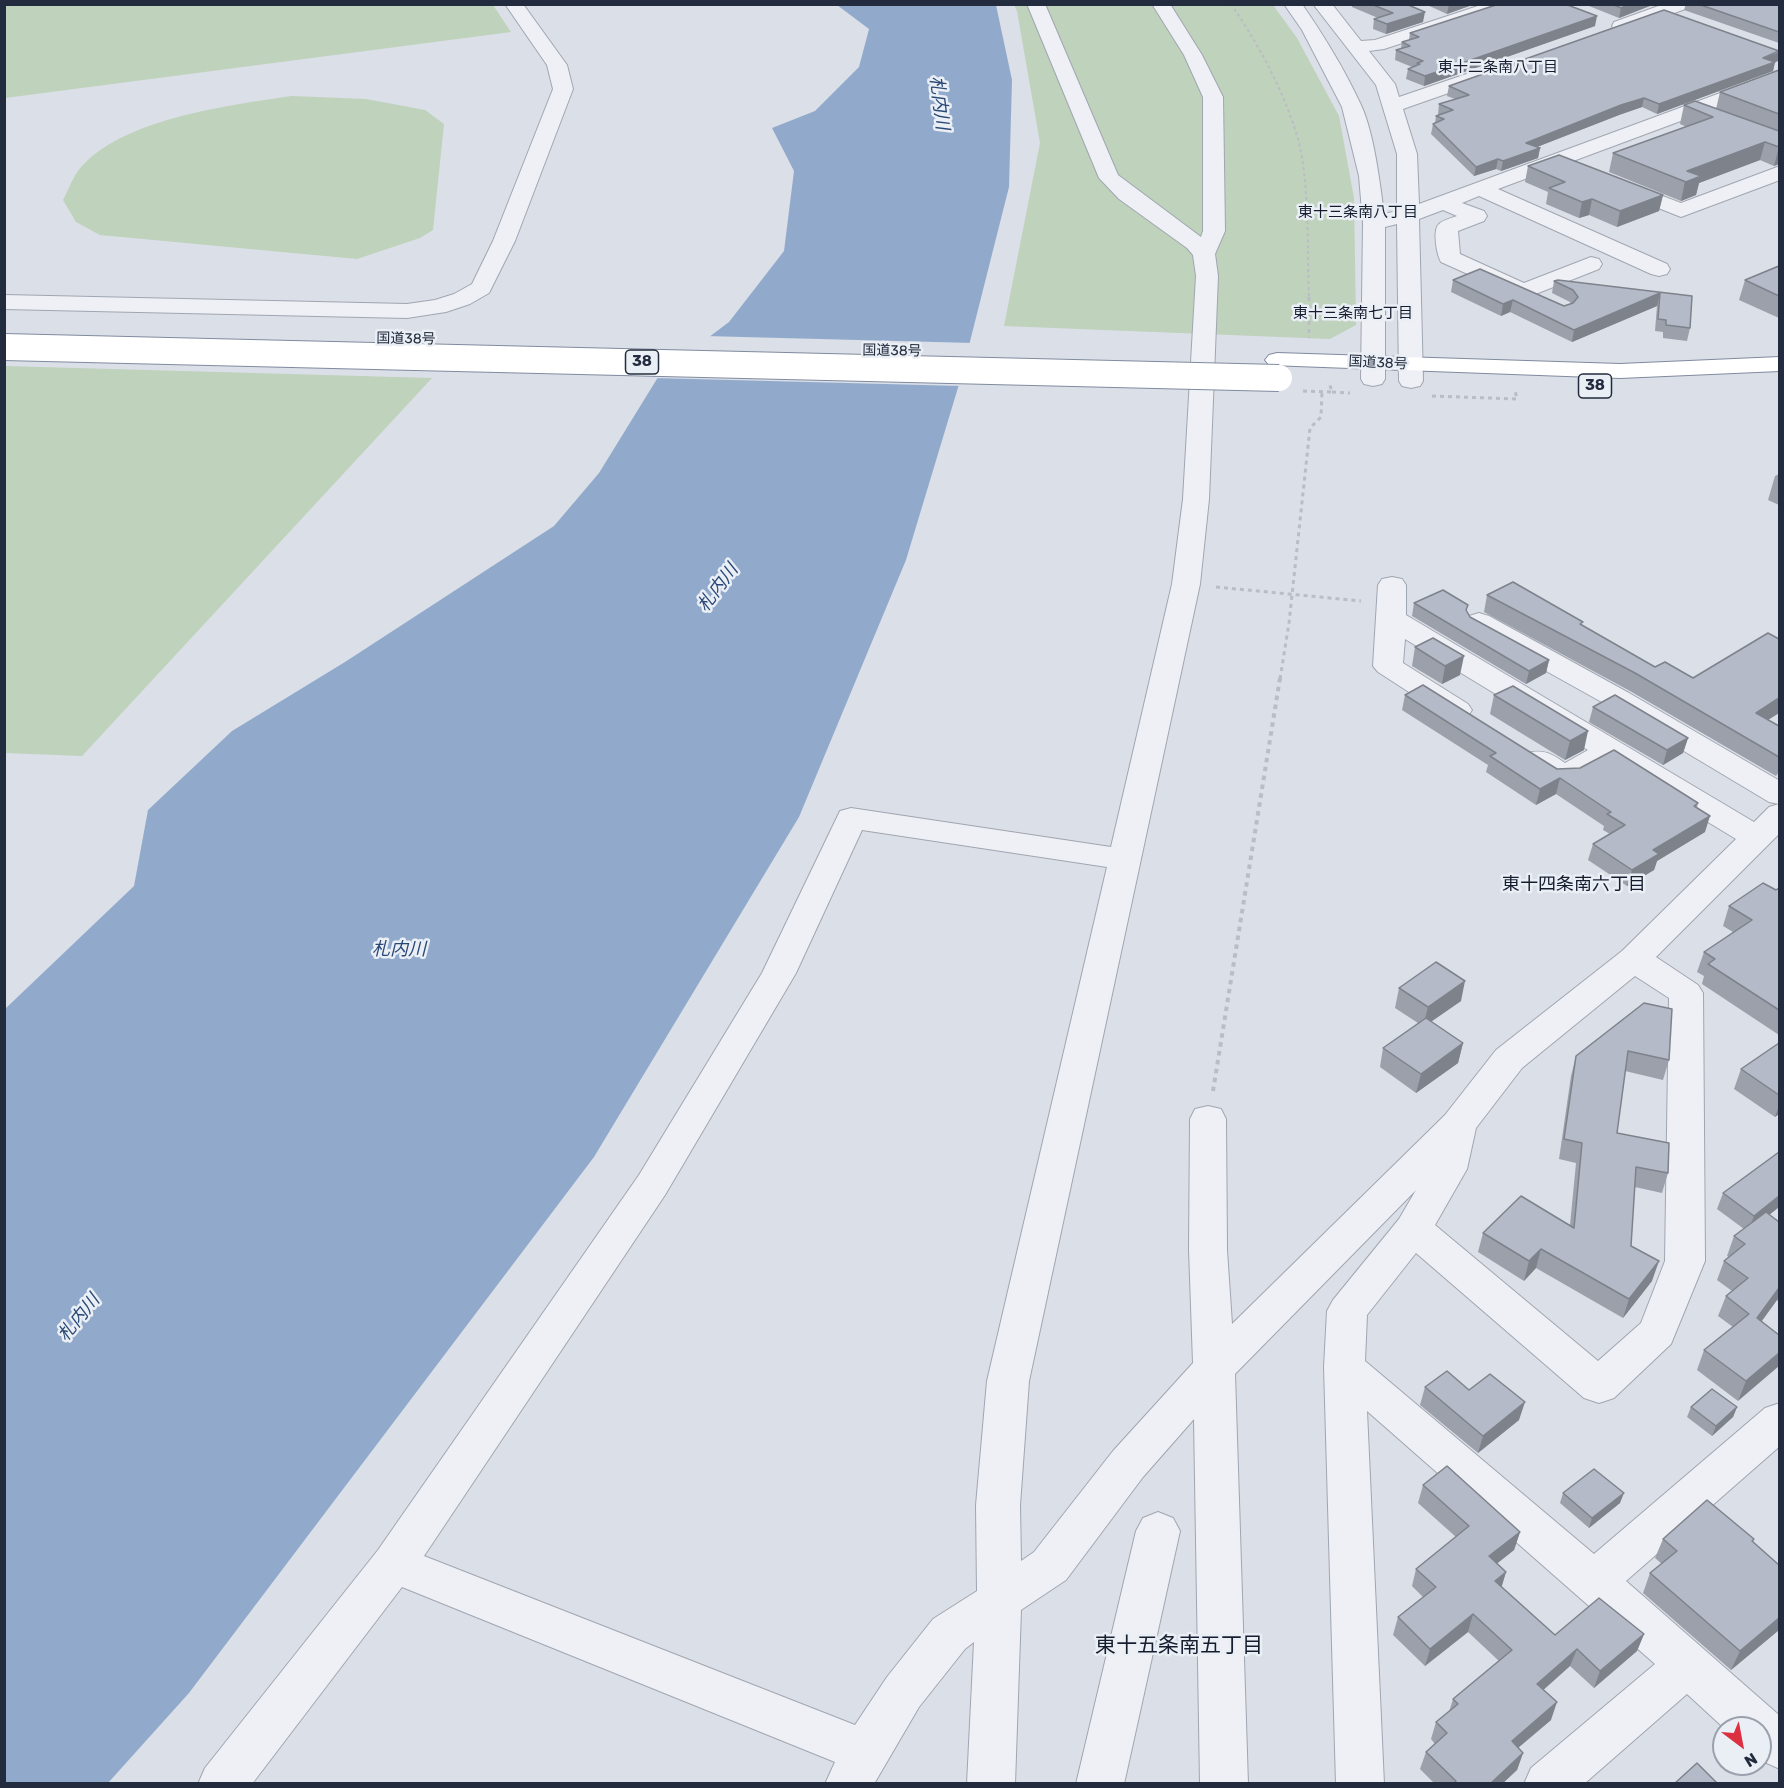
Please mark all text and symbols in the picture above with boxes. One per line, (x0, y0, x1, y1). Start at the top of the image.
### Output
district label: 東十二条南八丁目 (1438, 59, 1558, 77)
water label: 札内川 (925, 75, 953, 131)
district label: 東十三条南八丁目 (1298, 204, 1418, 222)
district label: 東十三条南七丁目 (1293, 305, 1413, 323)
street label: 国道38号 (376, 330, 436, 348)
street label: 国道38号 (862, 342, 922, 360)
road number: 38 (626, 350, 658, 374)
street label: 国道38号 (1348, 353, 1408, 373)
road number: 38 (1578, 374, 1612, 398)
water label: 札内川 (693, 560, 743, 616)
district label: 東十四条南六丁目 (1502, 874, 1646, 896)
water label: 札内川 (372, 939, 426, 961)
water label: 札内川 (54, 1290, 104, 1346)
district label: 東十五条南五丁目 (1095, 1633, 1263, 1659)
north arrow (1712, 1716, 1772, 1776)
text: N (1741, 1749, 1761, 1771)

